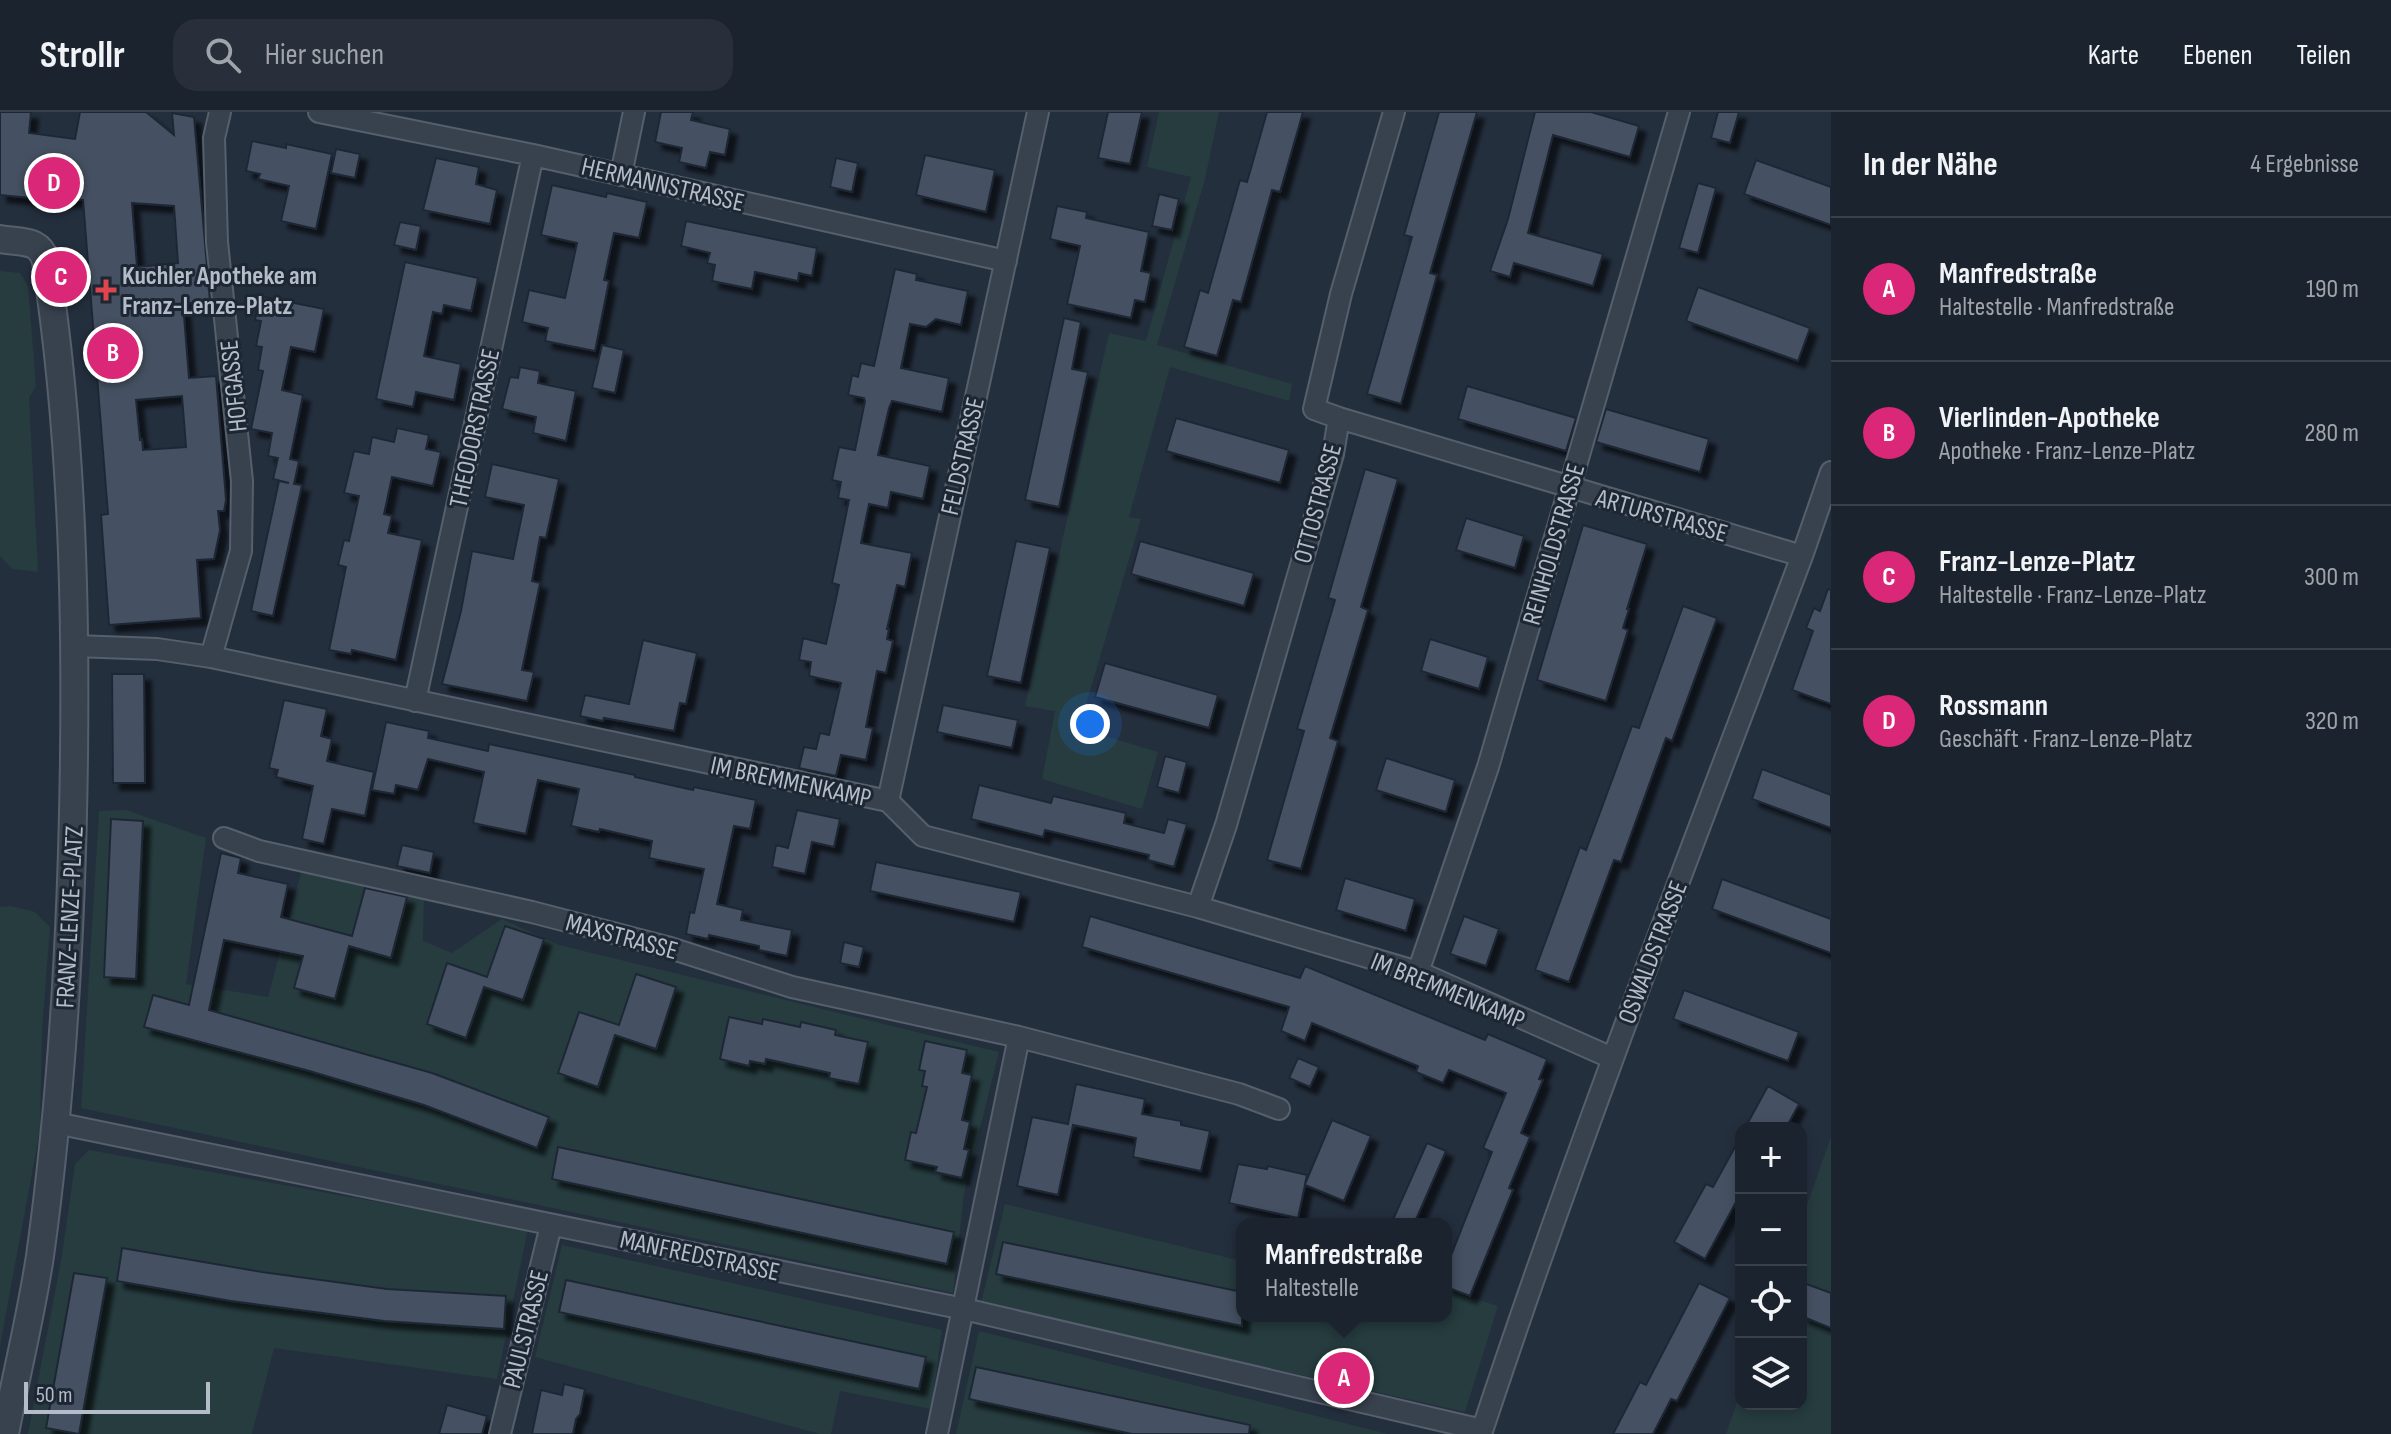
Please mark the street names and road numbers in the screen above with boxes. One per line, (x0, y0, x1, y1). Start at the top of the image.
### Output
street label: HERMANNSTRASSE (578, 152, 747, 219)
street label: HOFGASSE (214, 338, 255, 434)
street label: THEODORSTRASSE (444, 346, 507, 511)
street label: FELDSTRASSE (935, 394, 992, 518)
street label: OTTOSTRASSE (1288, 440, 1349, 567)
street label: REINHOLDSTRASSE (1517, 460, 1592, 629)
street label: ARTURSTRASSE (1591, 483, 1731, 550)
street label: IM BREMMENKAMP (708, 750, 874, 815)
street label: FRANZ-LENZE-PLATZ (50, 825, 91, 1009)
street label: OSWALDSTRASSE (1612, 877, 1695, 1028)
street label: MAXSTRASSE (562, 908, 681, 967)
street label: IM BREMMENKAMP (1366, 946, 1529, 1036)
street label: MANFREDSTRASSE (617, 1224, 782, 1289)
street label: PAULSTRASSE (497, 1267, 556, 1392)

